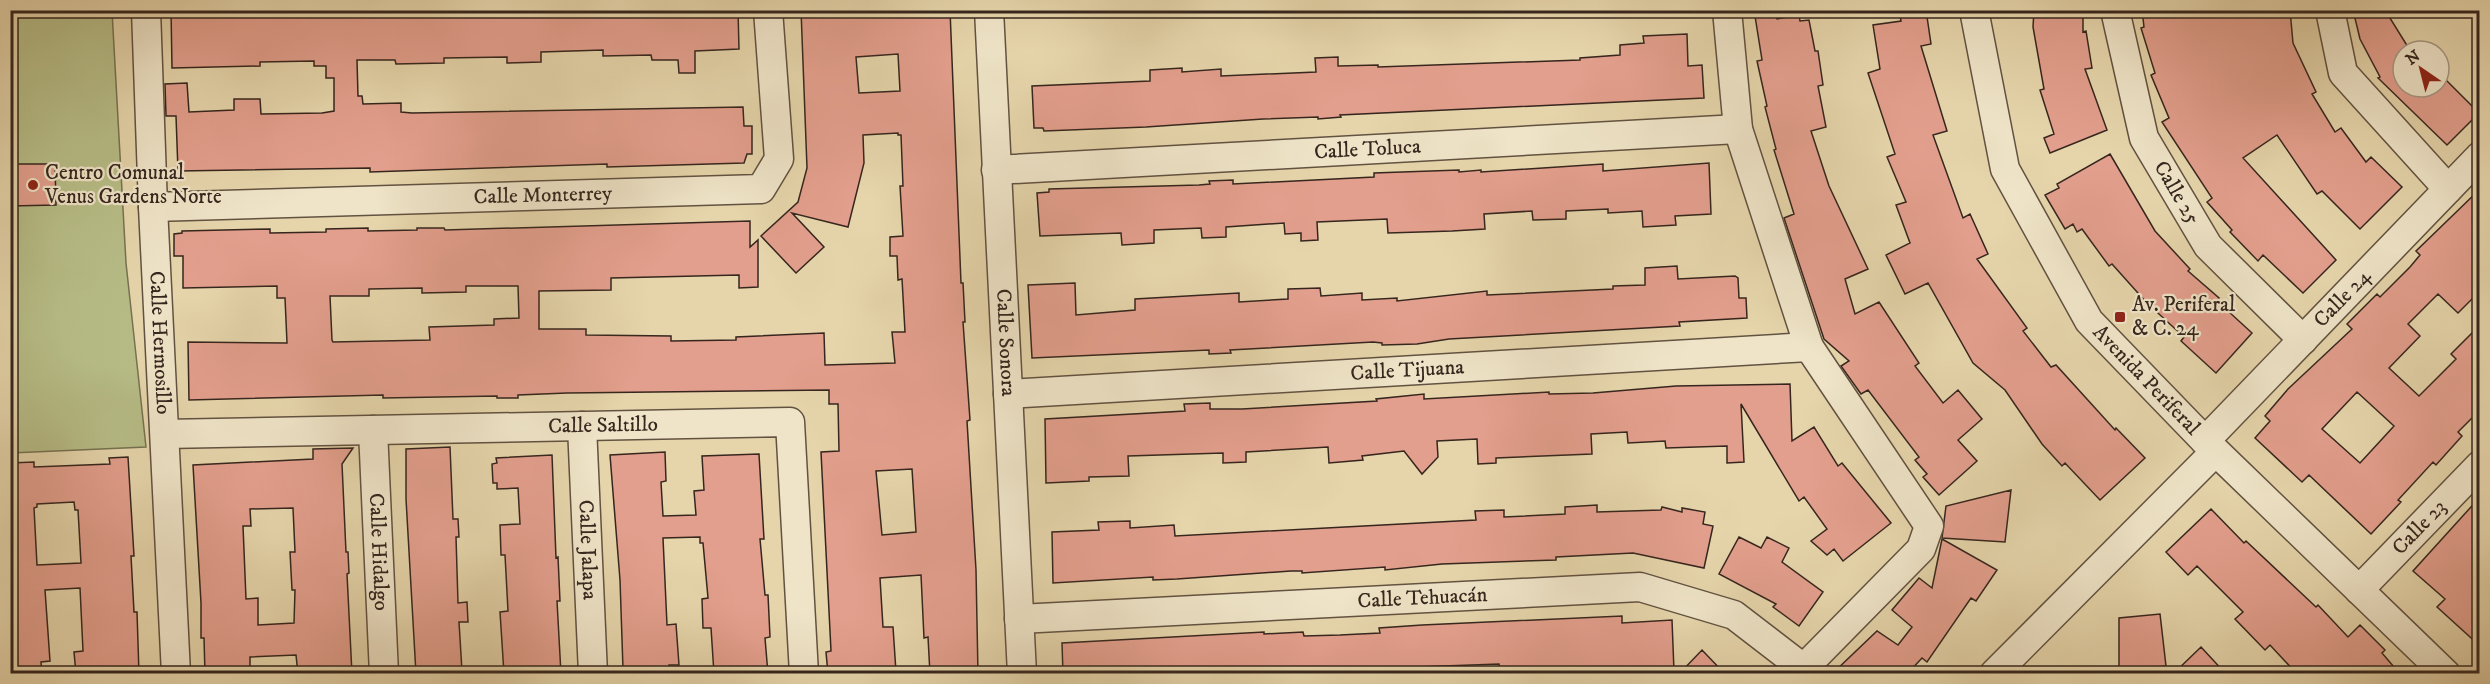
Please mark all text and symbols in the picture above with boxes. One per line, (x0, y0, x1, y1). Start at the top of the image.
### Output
north arrow (2391, 39, 2451, 99)
text: N (2402, 46, 2424, 69)
street label: Calle Toluca (1313, 134, 1422, 165)
street label: Calle 25 (2148, 156, 2205, 229)
place label: Centro Comunal Venus Gardens Norte (44, 160, 222, 210)
marker: Centro Comunal Venus Gardens Norte (26, 178, 40, 192)
street label: Calle Monterrey (473, 180, 613, 211)
street label: Calle 24 (2308, 263, 2377, 333)
street label: Calle Hermosillo (143, 270, 176, 415)
street label: Calle Sonora (990, 288, 1021, 397)
place label: Av. Periferal & C. 24 (2132, 292, 2236, 342)
marker: Av. Periferal & C. 24 (2113, 310, 2127, 324)
street label: Avenida Periferal (2087, 320, 2206, 441)
street label: Calle Tijuana (1350, 354, 1465, 387)
street label: Calle Saltillo (548, 412, 658, 440)
street label: Calle Hidalgo (363, 492, 394, 611)
street label: Calle 23 (2387, 494, 2452, 561)
street label: Calle Jalapa (572, 499, 603, 601)
street label: Calle Tehuacán (1357, 582, 1488, 615)

